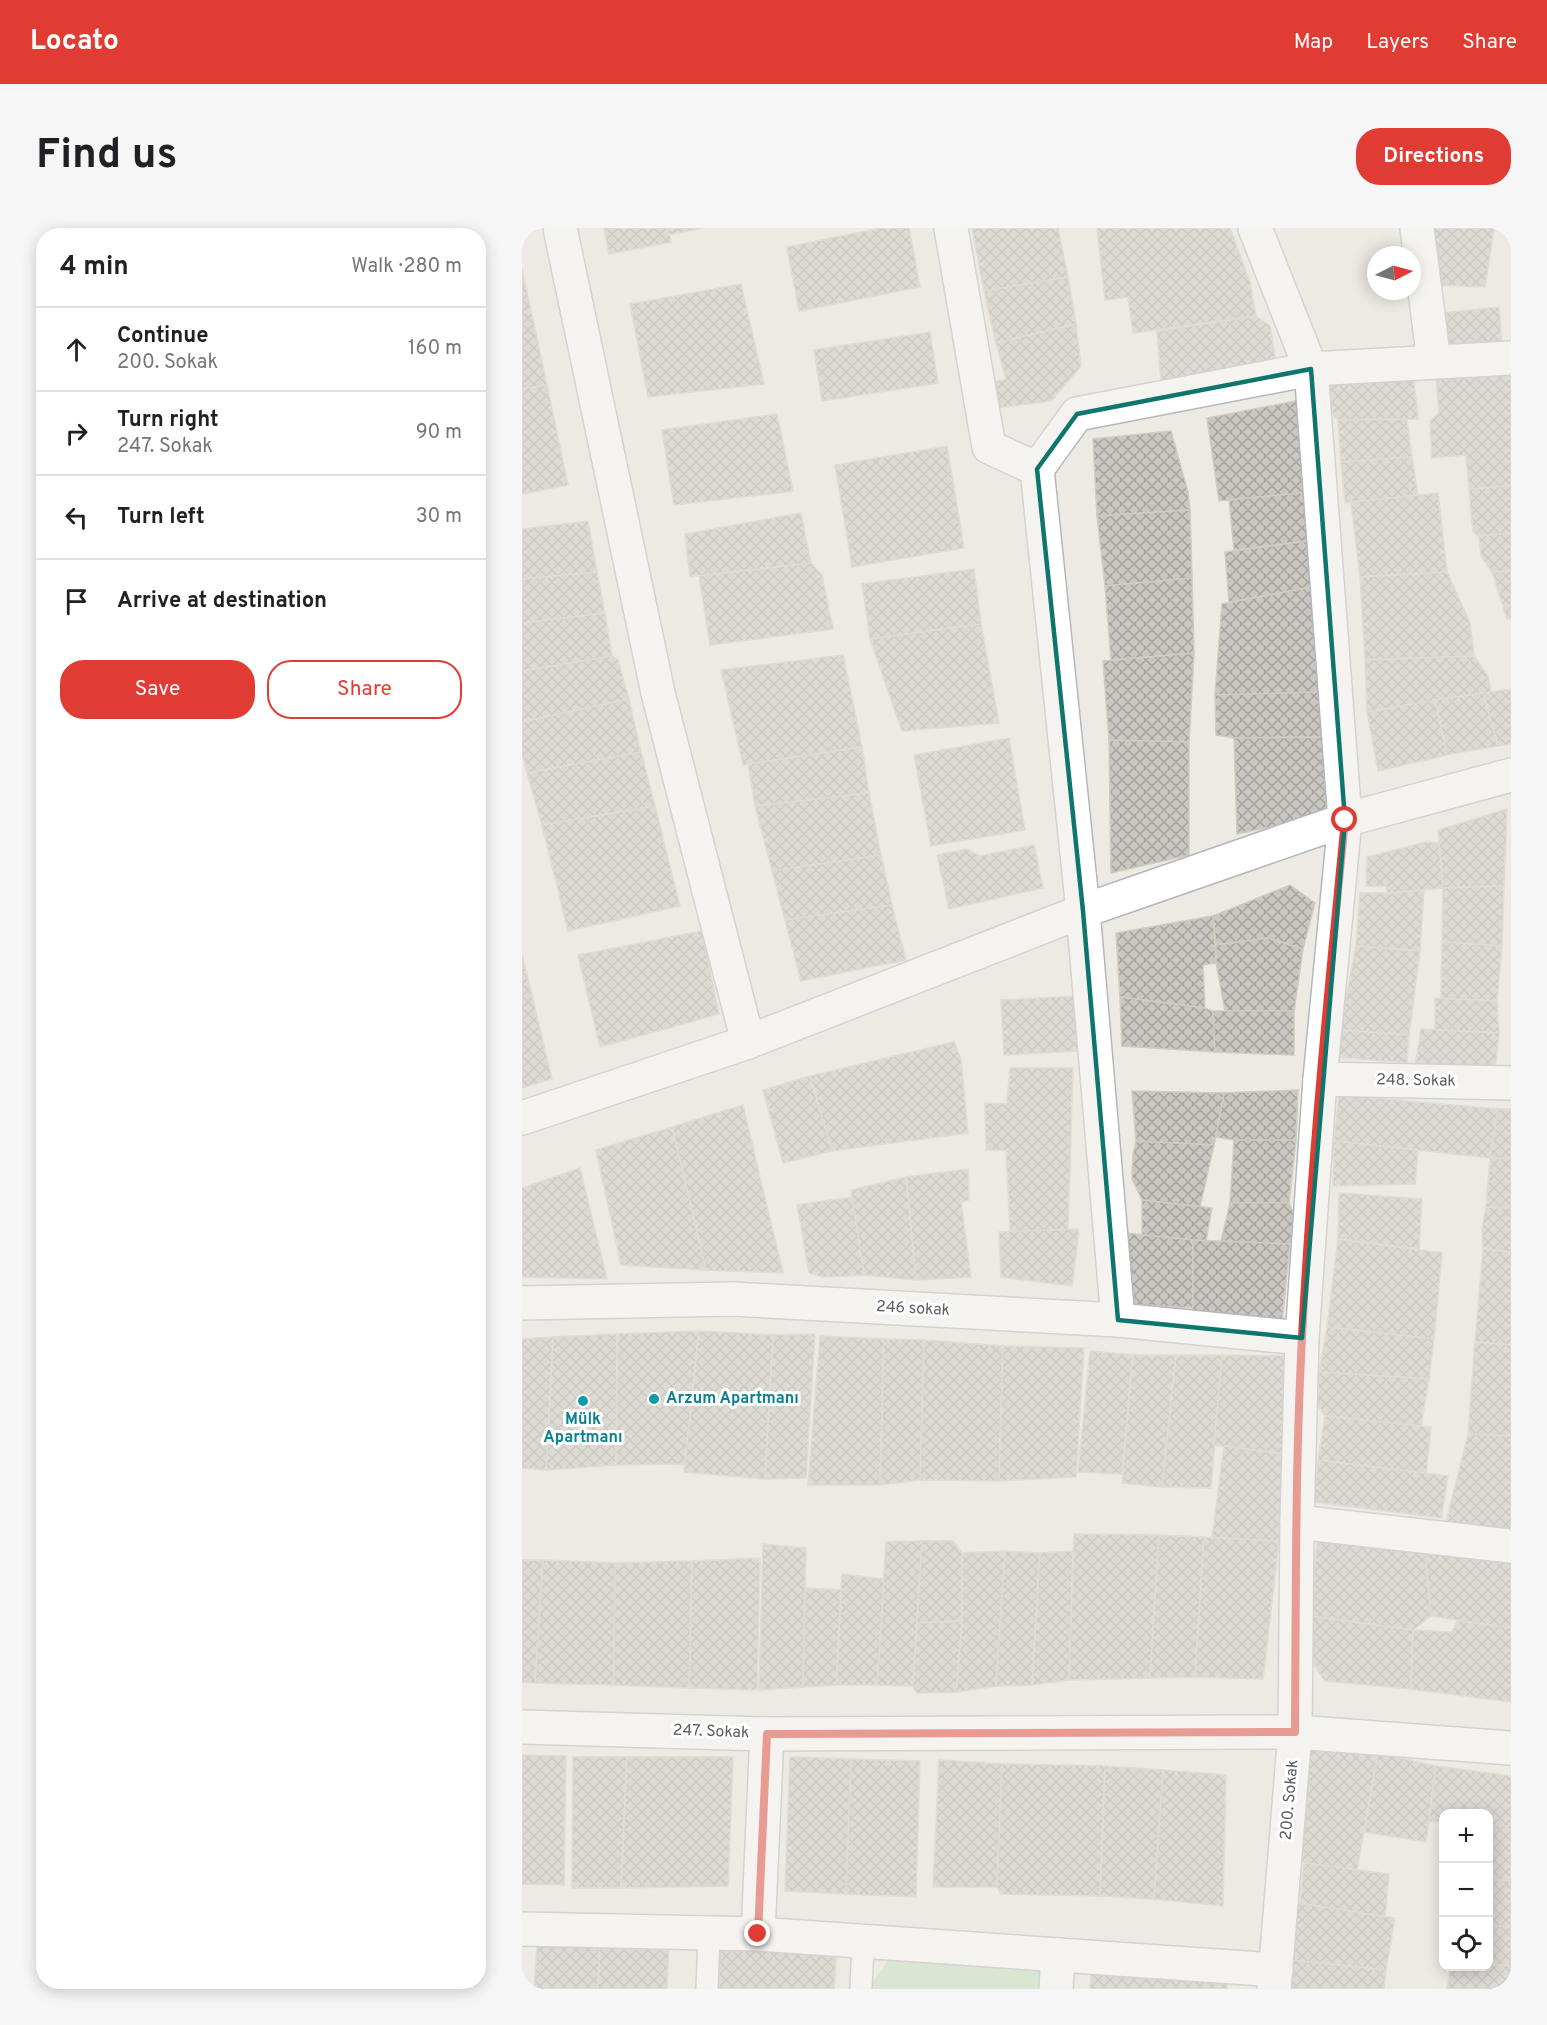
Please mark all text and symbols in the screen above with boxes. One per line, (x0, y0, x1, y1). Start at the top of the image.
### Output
text: Locato (30, 24, 119, 60)
text: Map (1294, 29, 1333, 56)
text: Layers (1366, 29, 1429, 56)
text: Share (1462, 29, 1517, 56)
button: Directions (1356, 128, 1511, 185)
text: Find us (36, 130, 177, 183)
north arrow (1367, 246, 1421, 300)
text: 4 min (60, 251, 129, 284)
text: Walk · 280 m (351, 254, 462, 280)
text: Continue (117, 323, 208, 350)
icon: ahead (60, 333, 93, 366)
text: 160 m (408, 336, 462, 362)
text: 200. Sokak (117, 350, 218, 376)
text: Turn right (117, 407, 219, 434)
icon: right (60, 417, 93, 450)
text: 90 m (416, 420, 462, 446)
text: 247. Sokak (117, 434, 213, 460)
icon: left (60, 501, 93, 534)
text: Turn left (117, 504, 205, 531)
text: 30 m (416, 504, 462, 530)
icon: arrive (60, 585, 93, 618)
text: Arrive at destination (117, 588, 327, 615)
button: Save (60, 660, 255, 719)
button: Share (267, 660, 462, 719)
route start (1331, 806, 1357, 832)
street label: 248. Sokak (1376, 1070, 1456, 1092)
street label: 246 sokak (875, 1297, 951, 1321)
place label: Arzum Apartmanı (666, 1389, 799, 1409)
marker: Arzum Apartmanı (647, 1392, 661, 1406)
marker: Mülk Apartmanı (576, 1394, 590, 1408)
place label: Mülk Apartmanı (543, 1410, 623, 1448)
street label: 247. Sokak (672, 1721, 750, 1743)
street label: 200. Sokak (1277, 1759, 1303, 1841)
map controls (1439, 1809, 1493, 1971)
button: + (1439, 1809, 1493, 1863)
button: − (1439, 1863, 1493, 1917)
button: locate (1439, 1917, 1493, 1971)
route end (744, 1920, 770, 1946)

